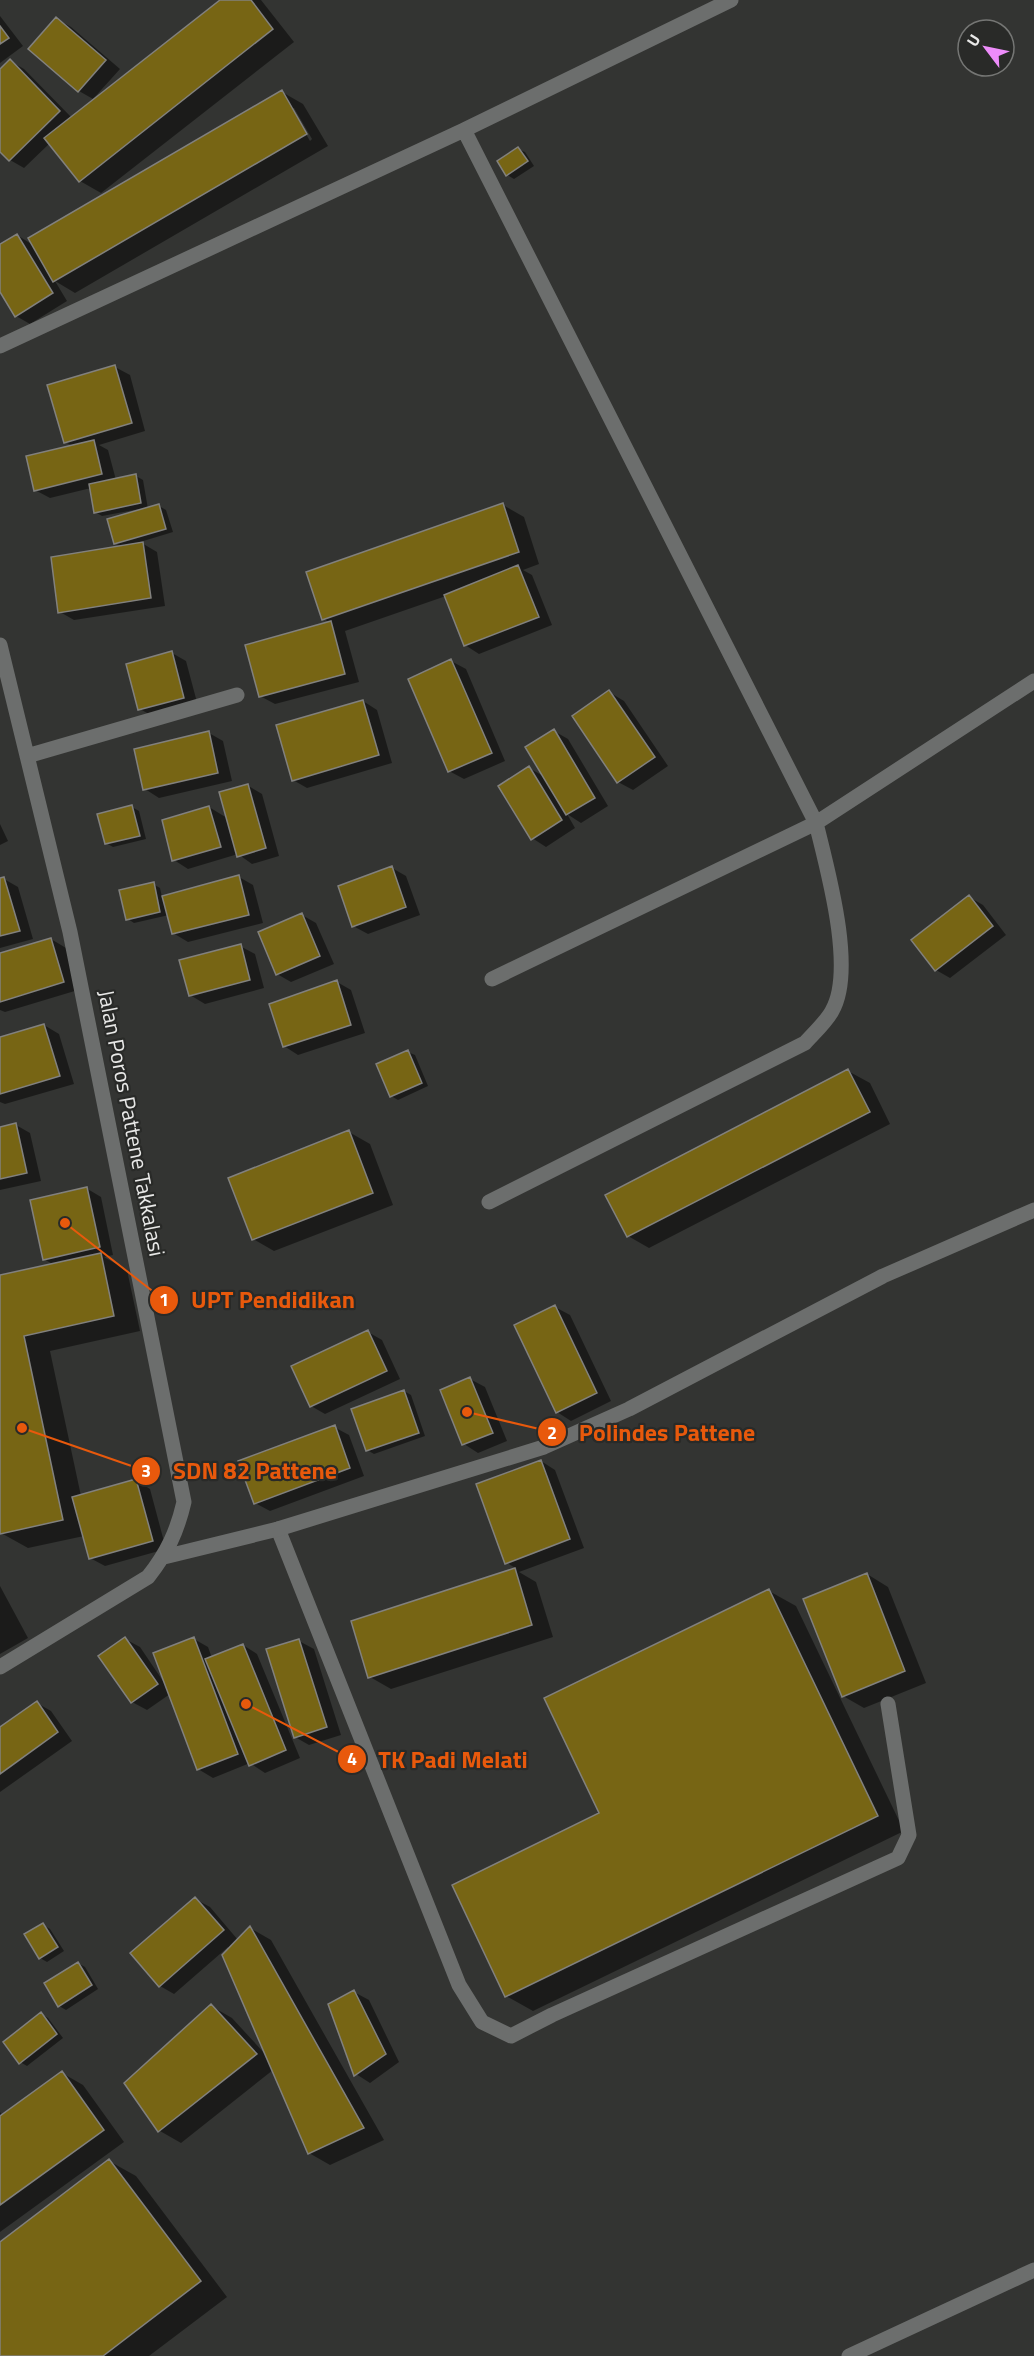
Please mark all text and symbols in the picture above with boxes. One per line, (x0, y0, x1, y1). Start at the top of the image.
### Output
north arrow (956, 18, 1016, 78)
text: U (960, 29, 986, 51)
street label: Jalan Poros Pattene Takkalasi (89, 987, 175, 1259)
callout: UPT Pendidikan (149, 1279, 367, 1321)
text: UPT Pendidikan (191, 1281, 355, 1317)
text: 1 (159, 1286, 169, 1313)
callout: Polindes Pattene (537, 1411, 768, 1453)
text: Polindes Pattene (579, 1414, 755, 1450)
text: 2 (547, 1419, 557, 1446)
callout: SDN 82 Pattene (131, 1450, 349, 1492)
text: SDN 82 Pattene (173, 1452, 337, 1488)
text: 3 (141, 1457, 151, 1484)
callout: TK Padi Melati (337, 1738, 540, 1780)
text: TK Padi Melati (378, 1741, 528, 1777)
text: 4 (347, 1745, 357, 1772)

